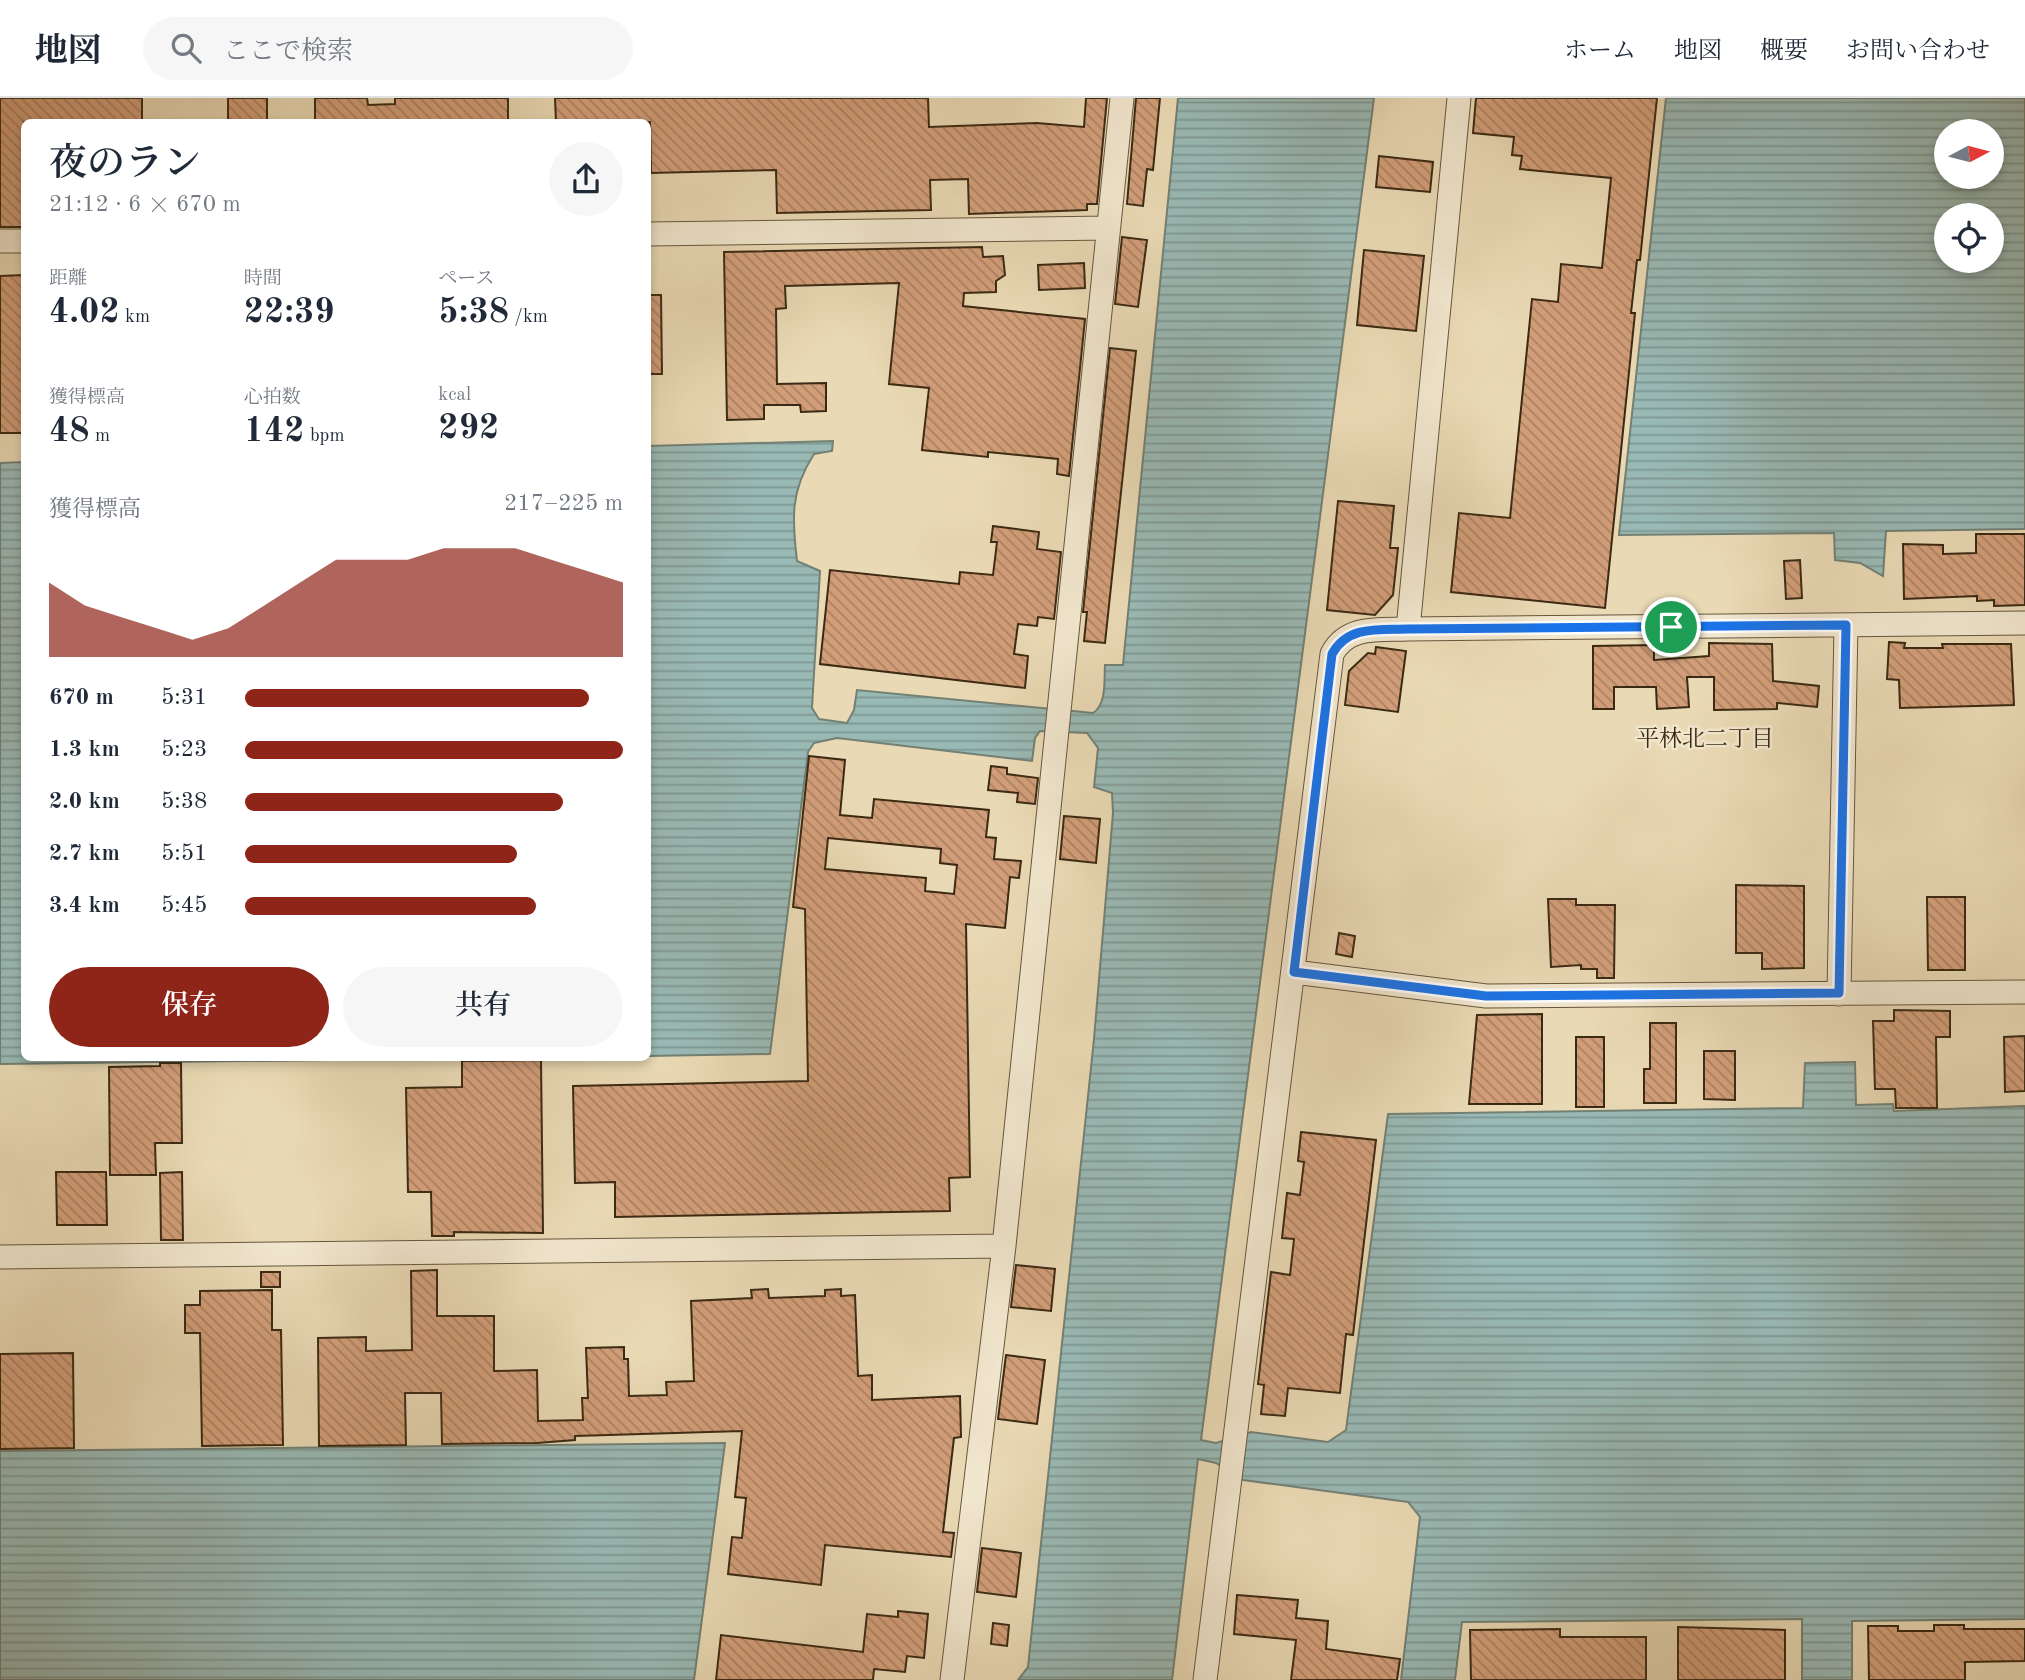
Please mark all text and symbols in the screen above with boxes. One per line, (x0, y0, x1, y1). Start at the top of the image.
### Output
search box (143, 17, 633, 80)
icon: search (167, 29, 205, 67)
text: 地図 (35, 36, 101, 69)
text: ここで検索 (223, 39, 353, 65)
text: ホーム (1564, 40, 1636, 64)
text: 地図 (1674, 40, 1722, 64)
text: 概要 (1760, 40, 1808, 64)
text: お問い合わせ (1846, 40, 1990, 64)
north arrow (1934, 119, 2004, 189)
map controls (1934, 119, 2004, 273)
button: share (549, 142, 623, 216)
text: 夜のラン (49, 146, 201, 184)
text: 21:12 · 6 × 670 m (49, 193, 241, 216)
button: locate (1934, 203, 2004, 273)
text: 距離 (49, 270, 87, 289)
text: 時間 (244, 270, 282, 289)
text: ペース (438, 270, 494, 289)
text: 4.02 (49, 295, 120, 330)
text: 22:39 (244, 295, 335, 330)
text: 5:38 (438, 295, 509, 330)
text: km (120, 308, 150, 327)
text: /km (509, 308, 548, 327)
text: kcal (438, 386, 471, 405)
text: 獲得標高 (49, 389, 125, 408)
text: 心拍数 (244, 389, 301, 408)
text: 292 (438, 411, 499, 446)
text: 48 (49, 414, 90, 449)
text: 142 (244, 414, 305, 449)
text: m (90, 427, 110, 446)
text: bpm (305, 427, 345, 446)
text: 217–225 m (504, 492, 623, 515)
text: 獲得標高 (49, 498, 141, 521)
pin (1641, 597, 1701, 657)
icon: arrive (1652, 608, 1690, 646)
text: 670 m (49, 686, 114, 709)
text: 5:31 (161, 686, 207, 709)
district label: 平林北二丁目 (1636, 726, 1774, 751)
text: 1.3 km (49, 738, 120, 761)
text: 5:23 (161, 738, 207, 761)
text: 2.0 km (49, 790, 120, 813)
text: 5:38 (161, 790, 207, 813)
text: 2.7 km (49, 842, 120, 865)
text: 5:51 (161, 842, 207, 865)
text: 3.4 km (49, 894, 120, 917)
text: 5:45 (161, 894, 207, 917)
button: 保存 (49, 967, 329, 1047)
button: 共有 (343, 967, 623, 1047)

